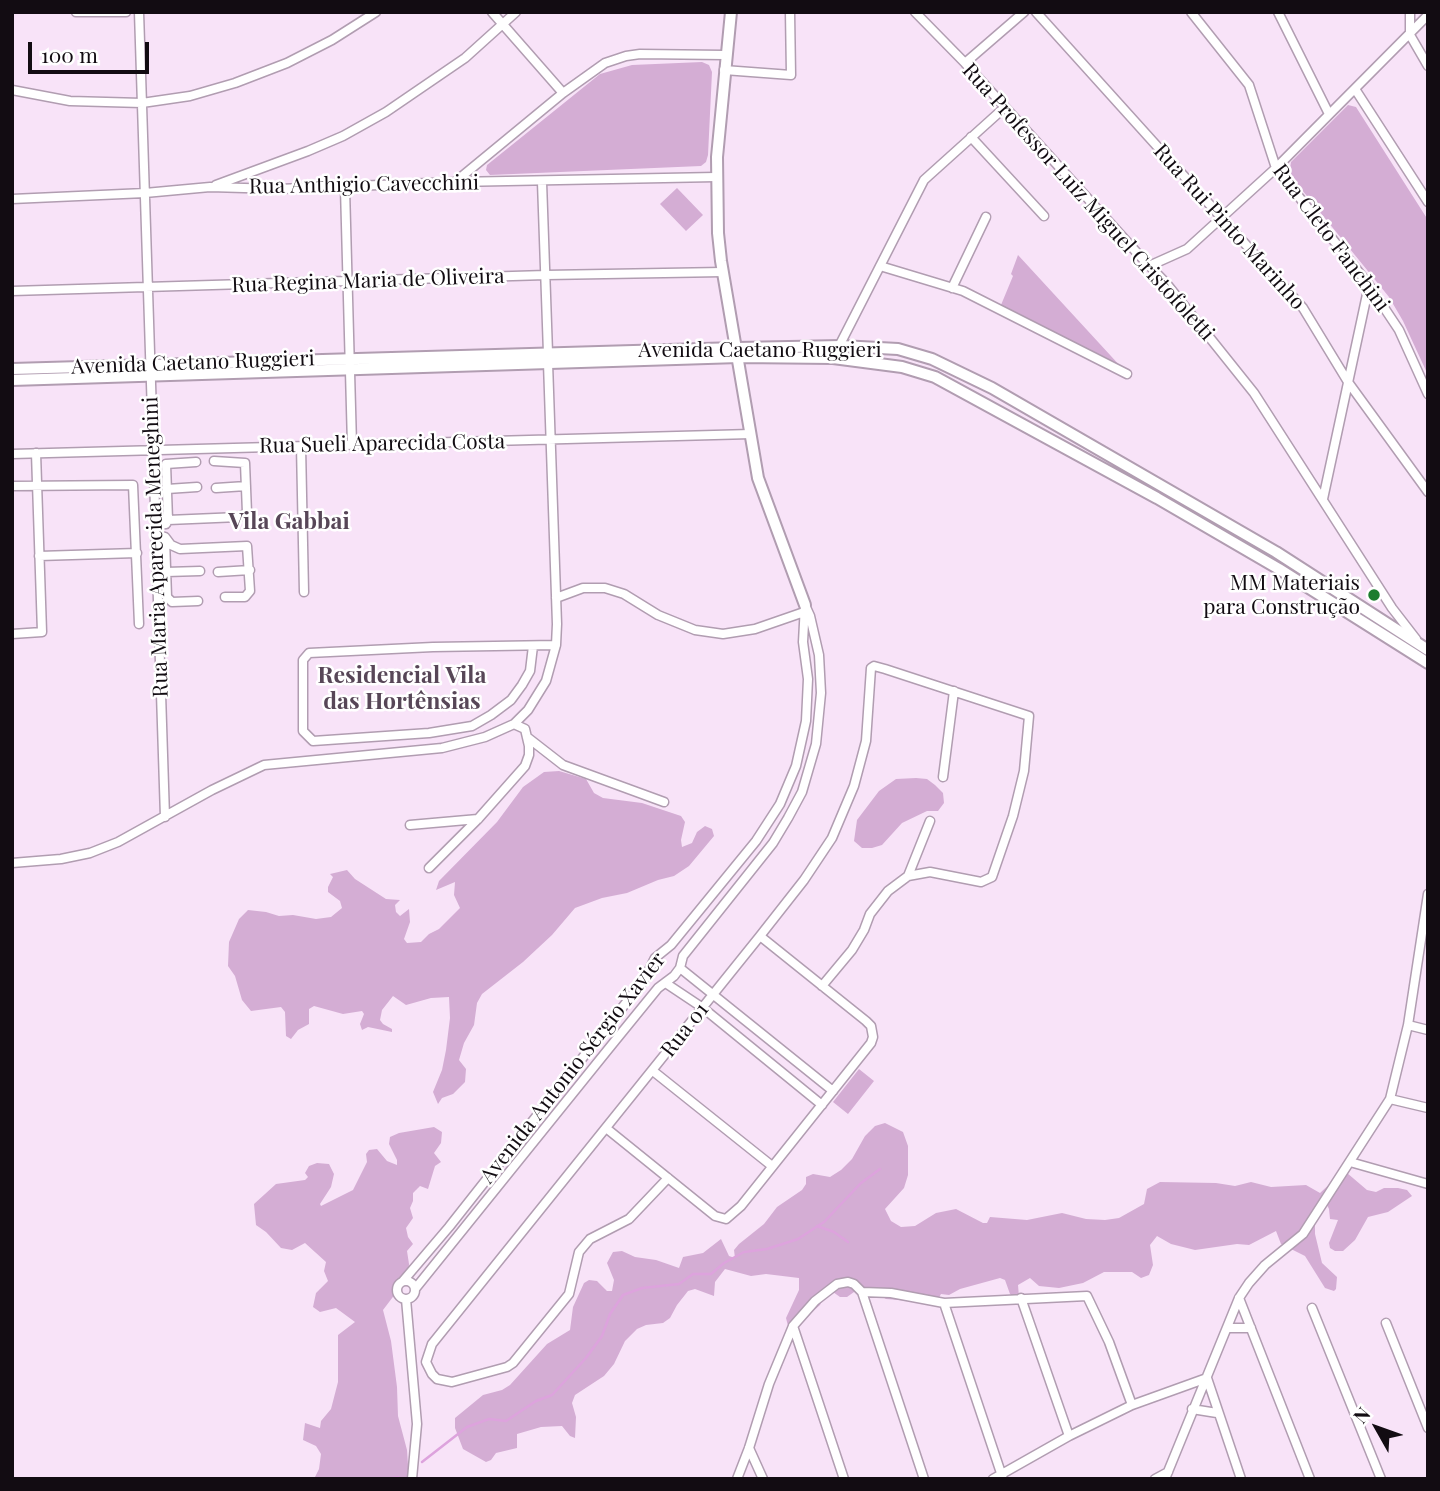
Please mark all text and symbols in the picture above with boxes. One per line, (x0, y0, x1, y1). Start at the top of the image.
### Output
scale bar (32, 28, 152, 72)
text: 100 m (41, 40, 98, 68)
street label: Rua Professor Luiz Miguel Cristofoletti (957, 58, 1219, 346)
street label: Rua Rui Pinto Marinho (1148, 139, 1310, 315)
street label: Rua Cleto Fanchini (1267, 159, 1395, 317)
street label: Rua Anthigio Cavecchini (249, 170, 479, 200)
street label: Rua Regina Maria de Oliveira (231, 264, 505, 298)
street label: Avenida Caetano Ruggieri (638, 337, 882, 363)
street label: Avenida Caetano Ruggieri (71, 346, 315, 380)
street label: Rua Maria Aparecida Meneghini (138, 396, 174, 698)
street label: Rua Sueli Aparecida Costa (259, 429, 505, 459)
district label: Vila Gabbai (228, 508, 350, 536)
place label: MM Materiais para Construção (1203, 570, 1360, 620)
marker: MM Materiais para Construção (1366, 587, 1382, 603)
district label: Residencial Vila das Hortênsias (318, 662, 486, 716)
street label: Avenida Antonio Sérgio Xavier (475, 948, 671, 1188)
street label: Rua 01 (656, 998, 714, 1062)
north arrow (1342, 1393, 1412, 1463)
text: N (1347, 1401, 1375, 1428)

